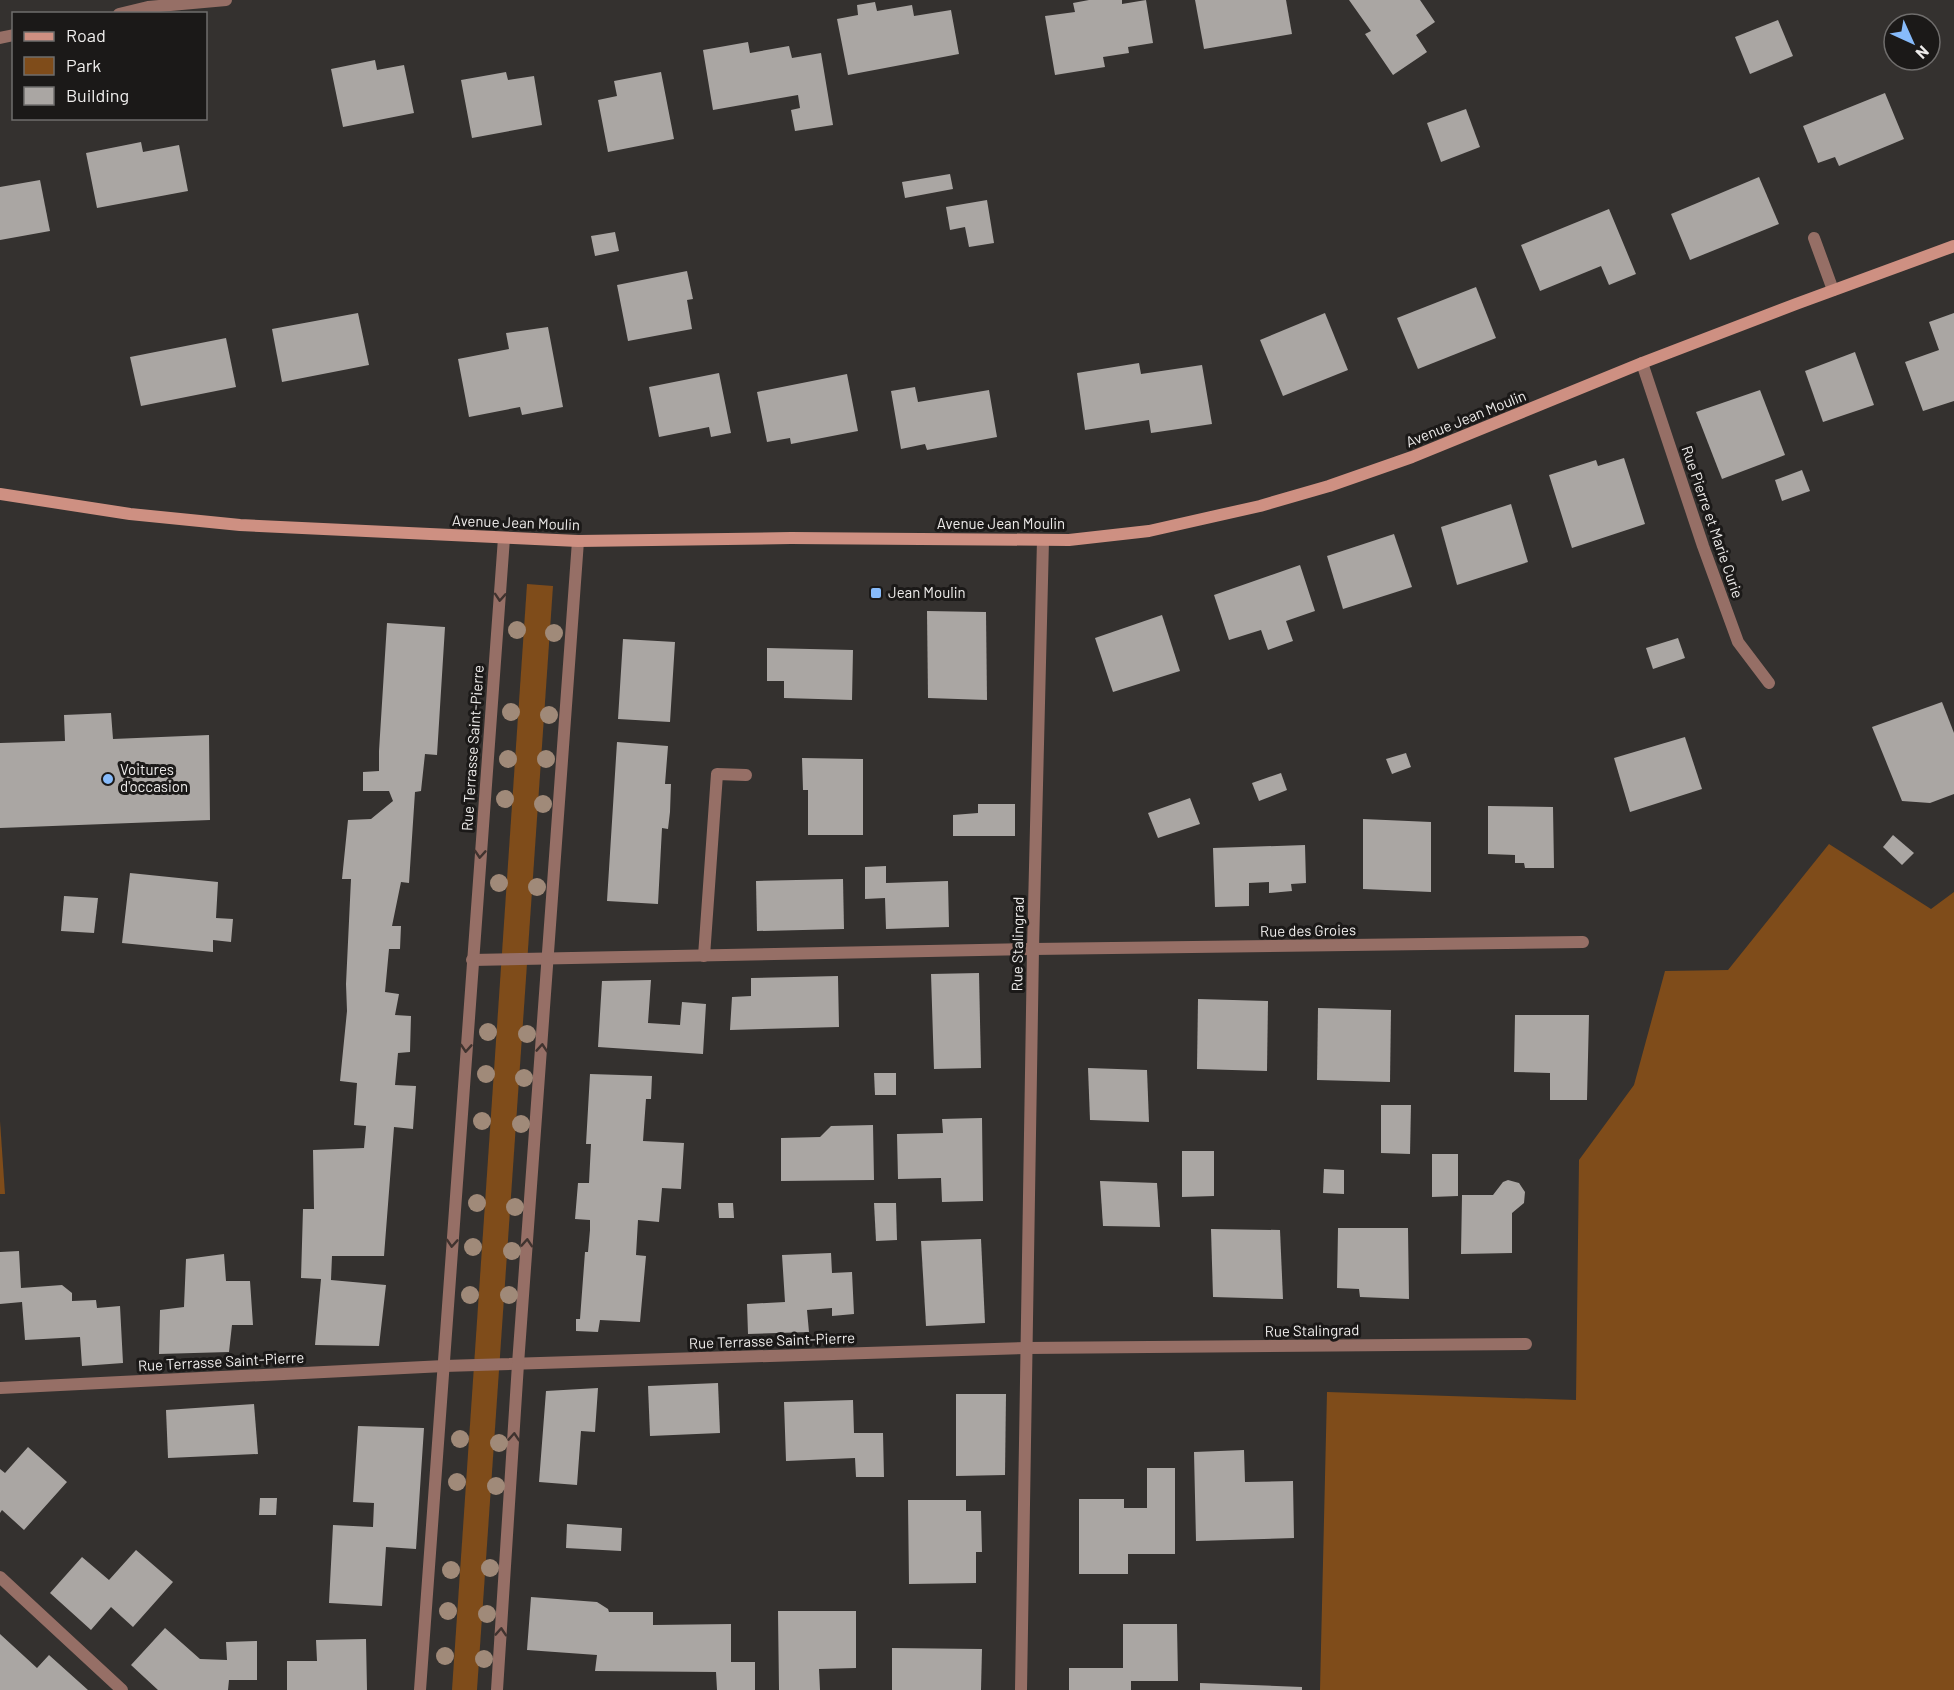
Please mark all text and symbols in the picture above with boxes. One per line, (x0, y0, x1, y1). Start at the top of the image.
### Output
legend (12, 12, 207, 120)
north arrow (1882, 12, 1942, 72)
text: Road (66, 24, 106, 46)
text: N (1912, 42, 1933, 63)
text: Park (66, 54, 101, 76)
text: Building (66, 84, 129, 106)
street label: Avenue Jean Moulin (1403, 386, 1528, 450)
street label: Rue Pierre et Marie Curie (1678, 443, 1748, 600)
street label: Avenue Jean Moulin (452, 511, 580, 533)
street label: Avenue Jean Moulin (937, 514, 1065, 532)
place label: Jean Moulin (888, 583, 966, 601)
marker: Jean Moulin (869, 586, 883, 600)
one-way arrow (493, 592, 506, 601)
street label: Rue Terrasse Saint-Pierre (457, 664, 487, 832)
place label: Voitures d'occasion (120, 760, 188, 795)
marker: Voitures d'occasion (101, 772, 115, 786)
one-way arrow (474, 849, 487, 858)
street label: Rue Stalingrad (1007, 896, 1027, 992)
street label: Rue des Groies (1260, 920, 1356, 940)
one-way arrow (460, 1044, 473, 1053)
one-way arrow (535, 1044, 548, 1053)
one-way arrow (446, 1238, 459, 1247)
one-way arrow (521, 1238, 534, 1247)
street label: Rue Stalingrad (1264, 1320, 1360, 1340)
street label: Rue Terrasse Saint-Pierre (688, 1328, 855, 1352)
street label: Rue Terrasse Saint-Pierre (137, 1348, 305, 1374)
one-way arrow (507, 1433, 520, 1442)
one-way arrow (494, 1627, 507, 1636)

